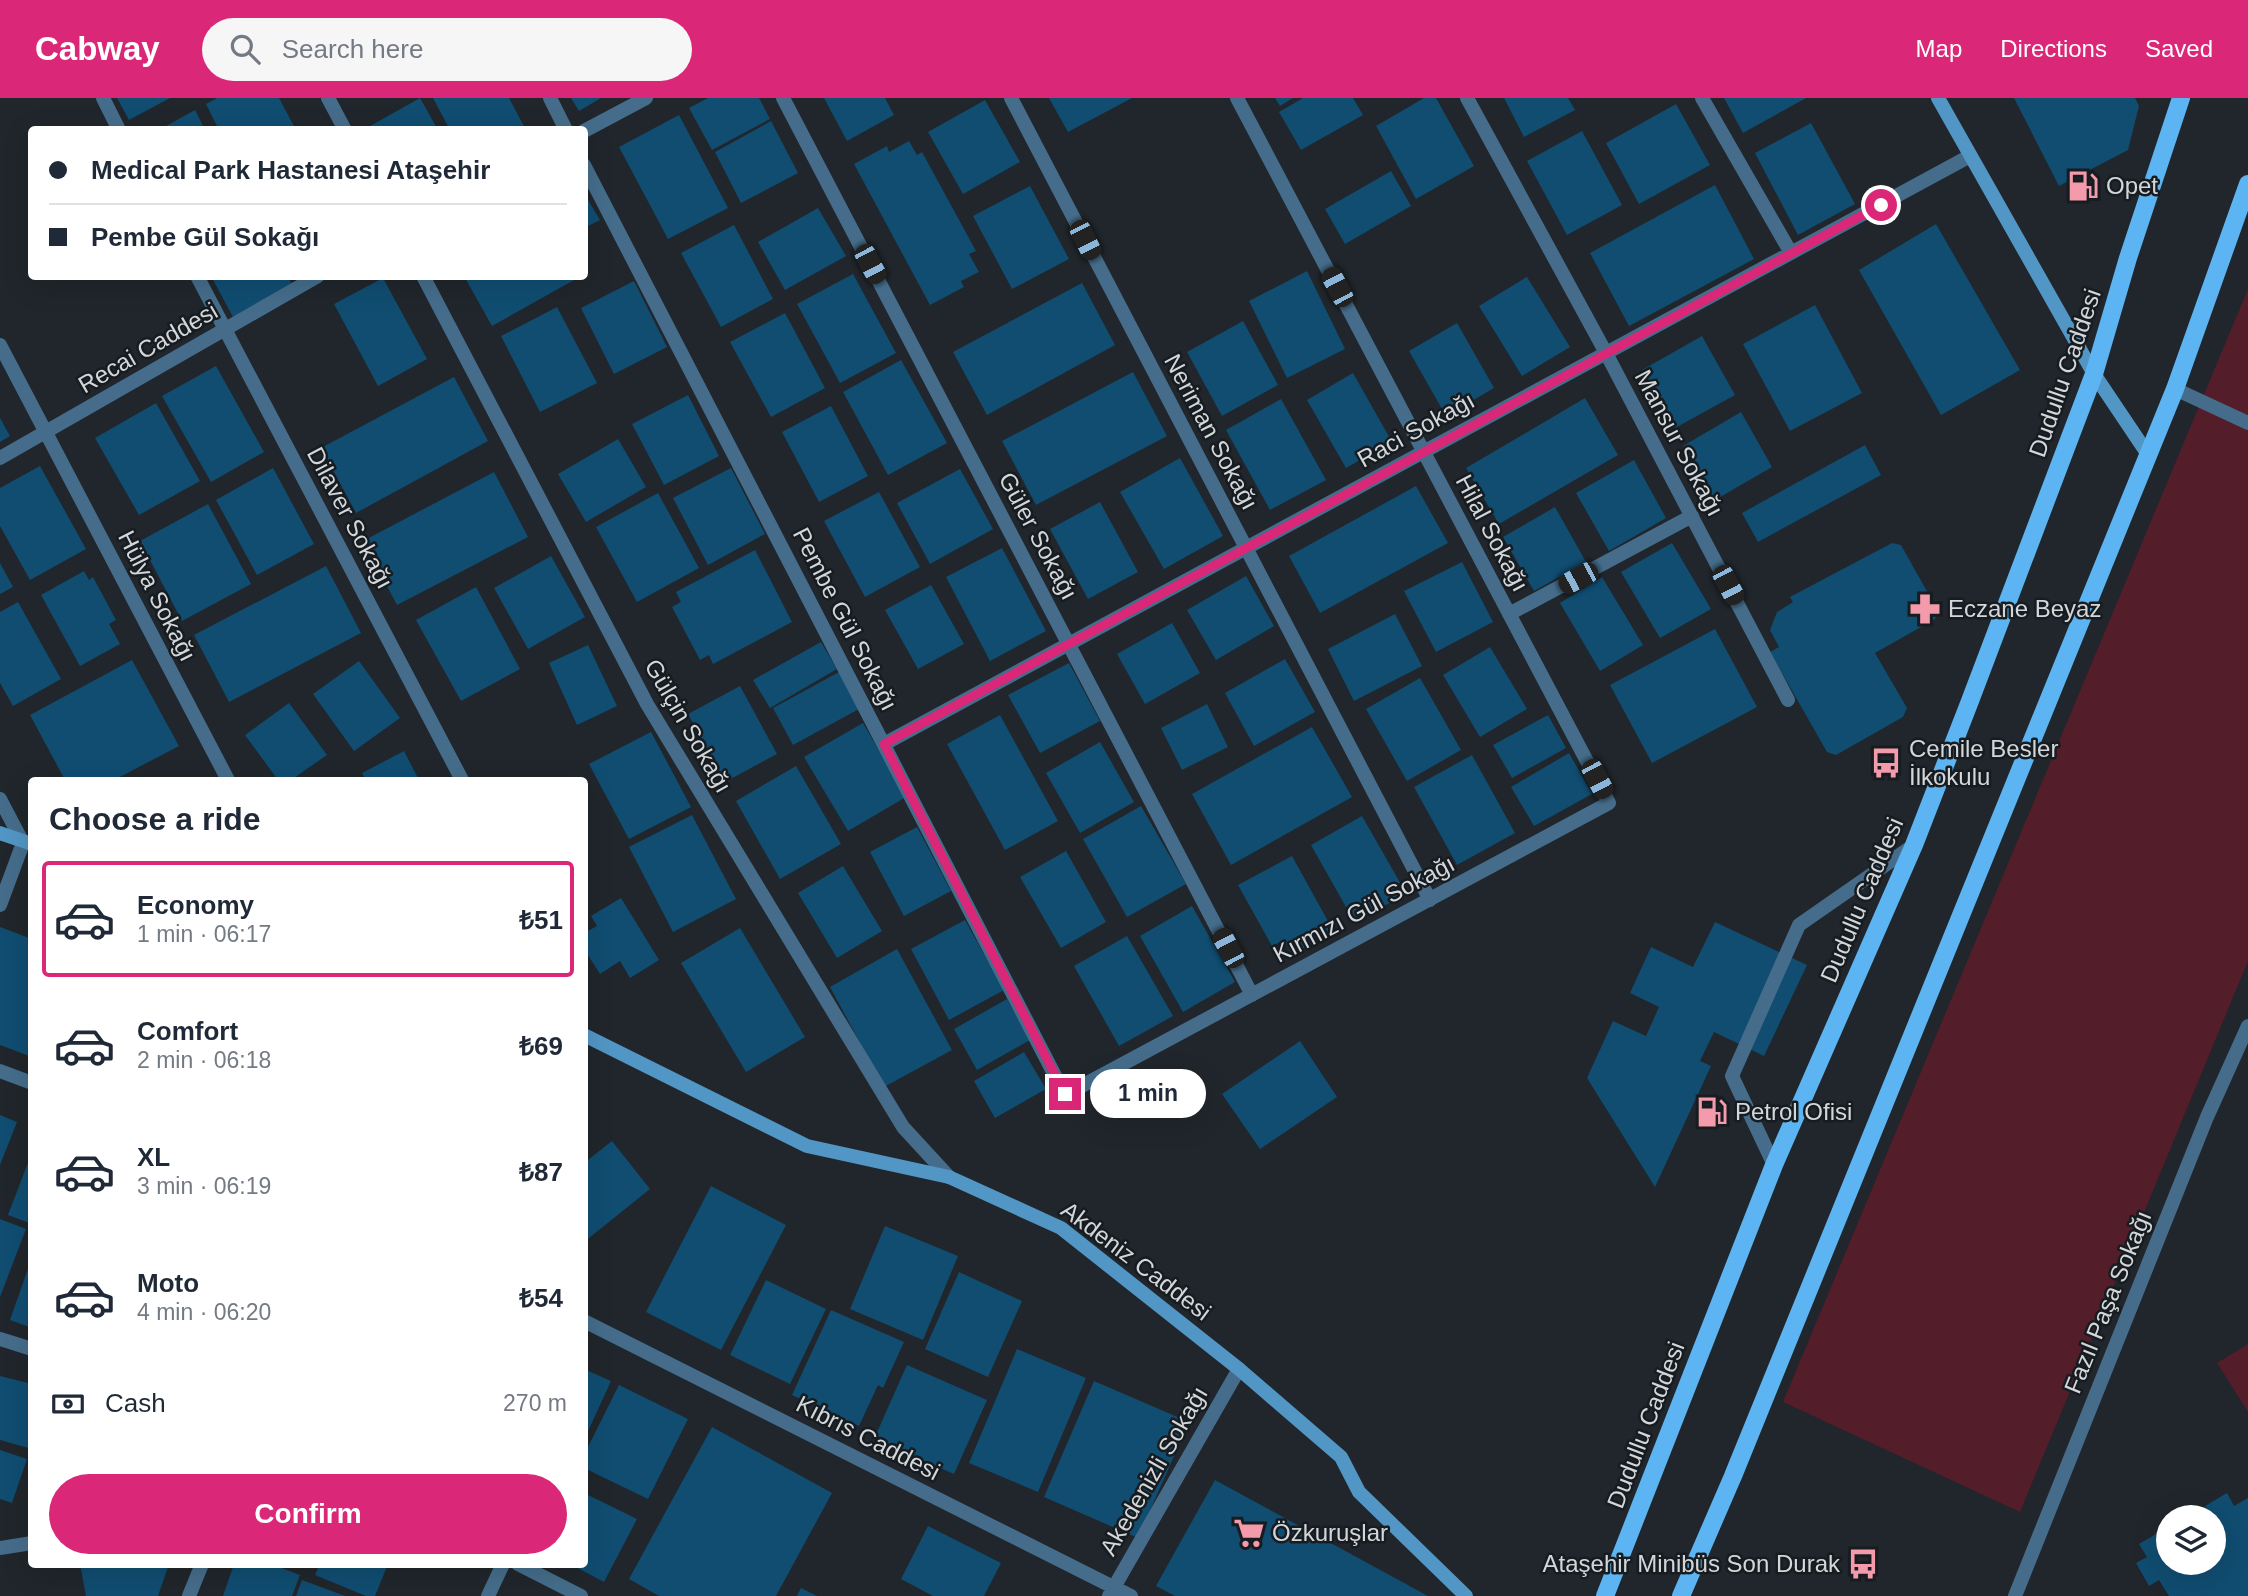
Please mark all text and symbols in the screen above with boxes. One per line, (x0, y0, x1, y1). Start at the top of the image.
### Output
search box (202, 18, 692, 81)
text: Cabway (35, 30, 160, 67)
icon: search (226, 30, 264, 68)
text: Search here (282, 34, 423, 64)
text: Map (1916, 35, 1962, 62)
text: Directions (2000, 35, 2107, 62)
text: Saved (2145, 35, 2213, 62)
text: Medical Park Hastanesi Ataşehir (91, 155, 490, 185)
fuel station icon: Opet (2066, 169, 2100, 203)
place label: Opet (2106, 172, 2158, 199)
route start (1865, 189, 1897, 221)
car (1067, 217, 1104, 263)
text: Pembe Gül Sokağı (91, 222, 319, 252)
car (851, 241, 890, 287)
car (1318, 264, 1357, 310)
street label: Dudullu Caddesi (2023, 285, 2106, 460)
street label: Recai Caddesi (73, 297, 222, 398)
street label: Neriman Sokağı (1159, 349, 1264, 514)
street label: Mansur Sokağı (1630, 365, 1729, 520)
street label: Raci Sokağı (1353, 386, 1479, 473)
street label: Dilaver Sokağı (302, 443, 399, 593)
street label: Güler Sokağı (994, 468, 1083, 604)
street label: Hilal Sokağı (1450, 470, 1534, 596)
street label: Pembe Gül Sokağı (788, 523, 903, 715)
street label: Hülya Sokağı (113, 526, 202, 665)
car (1555, 559, 1602, 597)
car (1709, 562, 1748, 608)
pharmacy icon: Eczane Beyaz (1908, 592, 1942, 626)
place label: Eczane Beyaz (1948, 595, 2101, 622)
street label: Gülçin Sokağı (639, 654, 737, 797)
place label: Cemile Besler İlkokulu (1909, 735, 2058, 790)
bus stop icon: Cemile Besler İlkokulu (1869, 746, 1903, 780)
car (1578, 756, 1617, 802)
text: Choose a ride (49, 801, 261, 837)
street label: Dudullu Caddesi (1815, 813, 1908, 986)
street label: Kırmızı Gül Sokağı (1269, 849, 1459, 968)
icon: car (53, 888, 116, 951)
text: Economy (137, 890, 254, 920)
text: ₺51 (519, 905, 563, 935)
text: 1 min · 06:17 (137, 921, 271, 947)
car (1209, 925, 1248, 971)
icon: car (53, 1014, 116, 1077)
text: Comfort (137, 1016, 238, 1046)
text: ₺69 (519, 1031, 563, 1061)
text: 2 min · 06:18 (137, 1047, 271, 1073)
callout: 1 min (1090, 1070, 1205, 1118)
route end (1049, 1078, 1081, 1110)
text: 1 min (1118, 1080, 1178, 1106)
fuel station icon: Petrol Ofisi (1695, 1095, 1729, 1129)
place label: Petrol Ofisi (1735, 1098, 1852, 1125)
icon: car (53, 1140, 116, 1203)
text: XL (137, 1142, 170, 1172)
text: ₺87 (519, 1157, 563, 1187)
text: 3 min · 06:19 (137, 1173, 271, 1199)
street label: Akdeniz Caddesi (1056, 1196, 1216, 1326)
street label: Fazıl Paşa Sokağı (2059, 1206, 2157, 1397)
icon: car (53, 1266, 116, 1329)
text: Moto (137, 1268, 199, 1298)
text: ₺54 (519, 1283, 563, 1313)
text: 4 min · 06:20 (137, 1299, 271, 1325)
street label: Dudullu Caddesi (1601, 1338, 1690, 1512)
street label: Akedenizli Sokağı (1094, 1381, 1213, 1560)
icon: cash (49, 1385, 87, 1423)
text: Cash (105, 1388, 166, 1418)
text: 270 m (503, 1390, 567, 1416)
street label: Kıbrıs Caddesi (792, 1390, 944, 1485)
button: Confirm (49, 1474, 567, 1554)
map controls (2156, 1505, 2226, 1575)
button: layers (2156, 1505, 2226, 1575)
supermarket icon: Özkuruşlar (1232, 1516, 1266, 1550)
place label: Özkuruşlar (1272, 1519, 1388, 1546)
bus stop icon: Ataşehir Minibüs Son Durak (1846, 1547, 1880, 1581)
place label: Ataşehir Minibüs Son Durak (1543, 1550, 1841, 1577)

